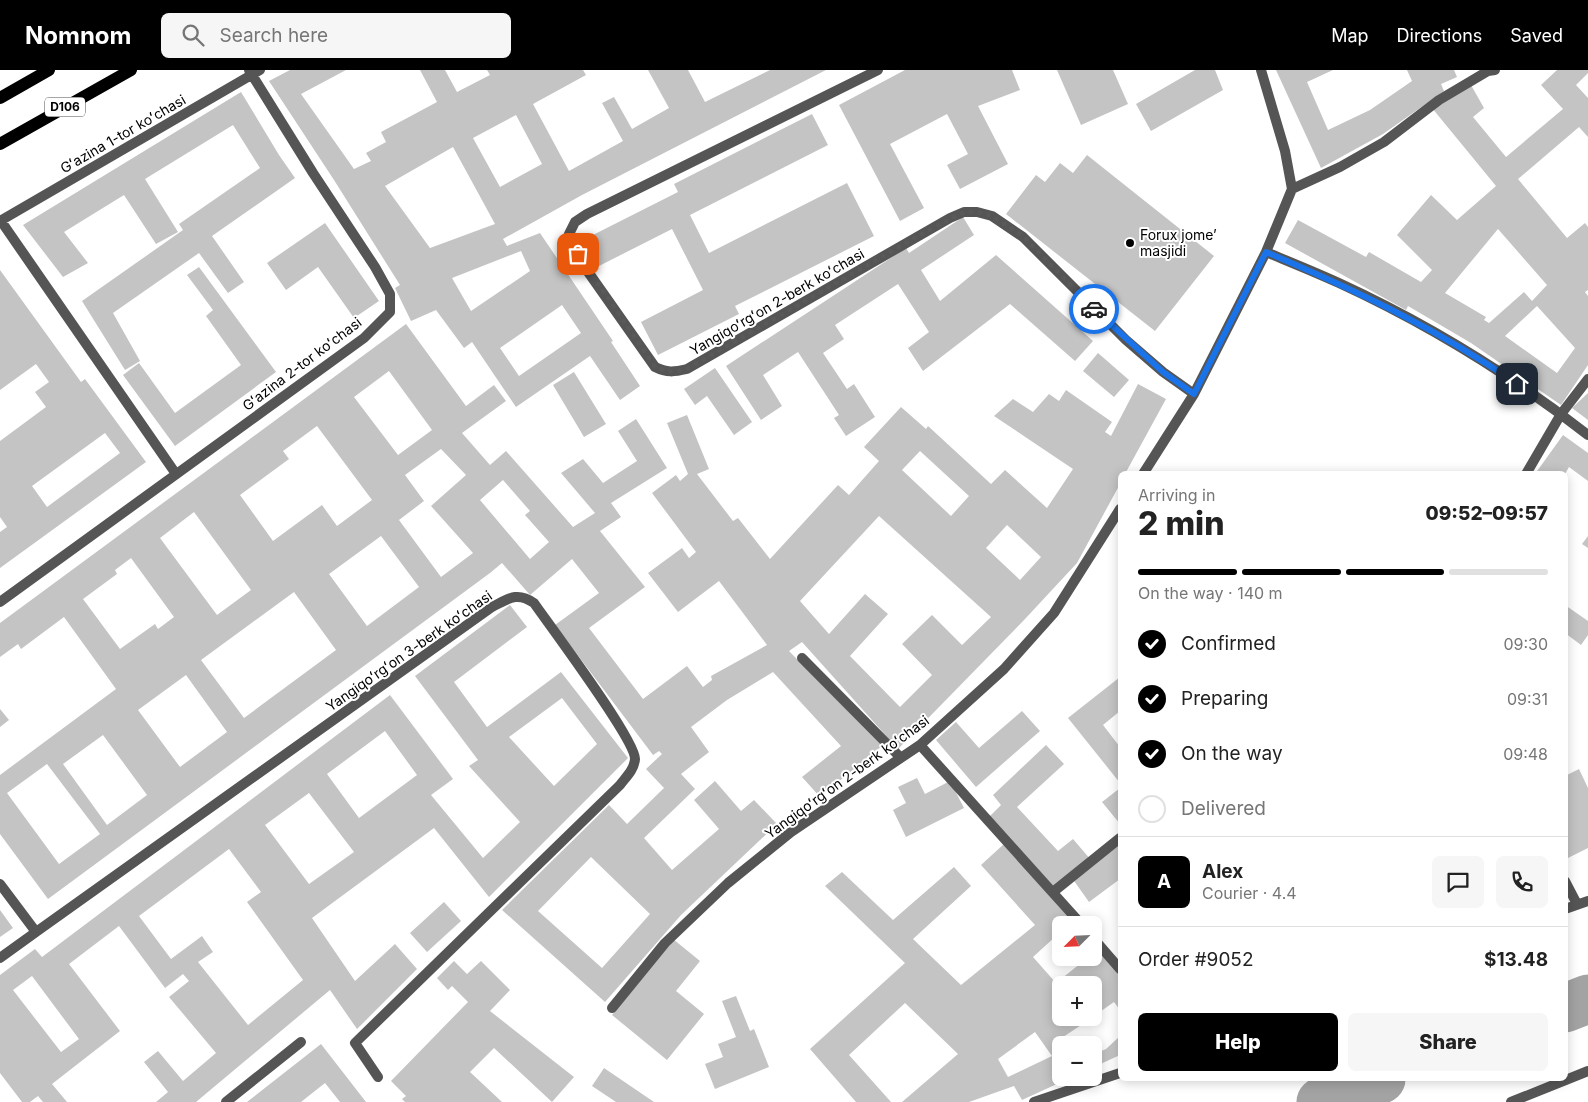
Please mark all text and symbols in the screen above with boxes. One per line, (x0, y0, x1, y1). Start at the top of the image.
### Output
search box (161, 13, 511, 58)
text: Nomnom (25, 21, 131, 50)
icon: search (179, 21, 207, 49)
text: Search here (219, 24, 328, 47)
text: Map (1331, 25, 1369, 46)
text: Directions (1397, 25, 1482, 46)
text: Saved (1510, 25, 1563, 46)
street label: Gʻazina 1-tor koʻchasi (57, 91, 188, 176)
road number: D106 (45, 98, 85, 116)
place label: Forux jome’ masjidi (1140, 226, 1217, 259)
pin (557, 233, 599, 275)
marker: Forux jome’ masjidi (1124, 237, 1136, 249)
icon: bag (564, 240, 592, 268)
street label: Yangiqoʻrgʻon 2-berk koʻchasi (687, 245, 867, 359)
courier (1069, 284, 1119, 334)
icon: car (1080, 295, 1108, 323)
street label: Gʻazina 2-tor koʻchasi (239, 313, 365, 414)
pin (1496, 363, 1538, 405)
icon: home (1503, 370, 1531, 398)
text: Arriving in (1138, 485, 1215, 505)
text: 09:52–09:57 (1426, 502, 1548, 525)
text: 2 min (1138, 504, 1224, 543)
text: On the way · 140 m (1138, 583, 1283, 603)
street label: Yangiqoʻrgʻon 3-berk koʻchasi (322, 587, 495, 715)
icon: check (1138, 630, 1166, 658)
text: Confirmed (1181, 632, 1276, 655)
text: 09:30 (1503, 634, 1548, 654)
icon: check (1138, 685, 1166, 713)
text: Preparing (1181, 687, 1268, 710)
text: 09:31 (1507, 689, 1548, 709)
street label: Yangiqoʻrgʻon 2-berk koʻchasi (761, 711, 932, 842)
icon: check (1138, 740, 1166, 768)
text: On the way (1181, 742, 1283, 765)
text: 09:48 (1503, 744, 1548, 764)
text: Delivered (1181, 797, 1266, 820)
button: chat (1432, 856, 1484, 908)
button: phone (1496, 856, 1548, 908)
text: Alex (1202, 860, 1243, 883)
text: A (1157, 870, 1171, 893)
text: Courier · 4.4 (1202, 883, 1297, 903)
north arrow (1052, 916, 1102, 966)
map controls (1052, 916, 1102, 1086)
text: Order #9052 (1138, 948, 1254, 971)
text: $13.48 (1484, 948, 1548, 971)
button: + (1052, 976, 1102, 1026)
button: Help (1138, 1013, 1338, 1071)
button: Share (1348, 1013, 1548, 1071)
button: − (1052, 1036, 1102, 1086)

